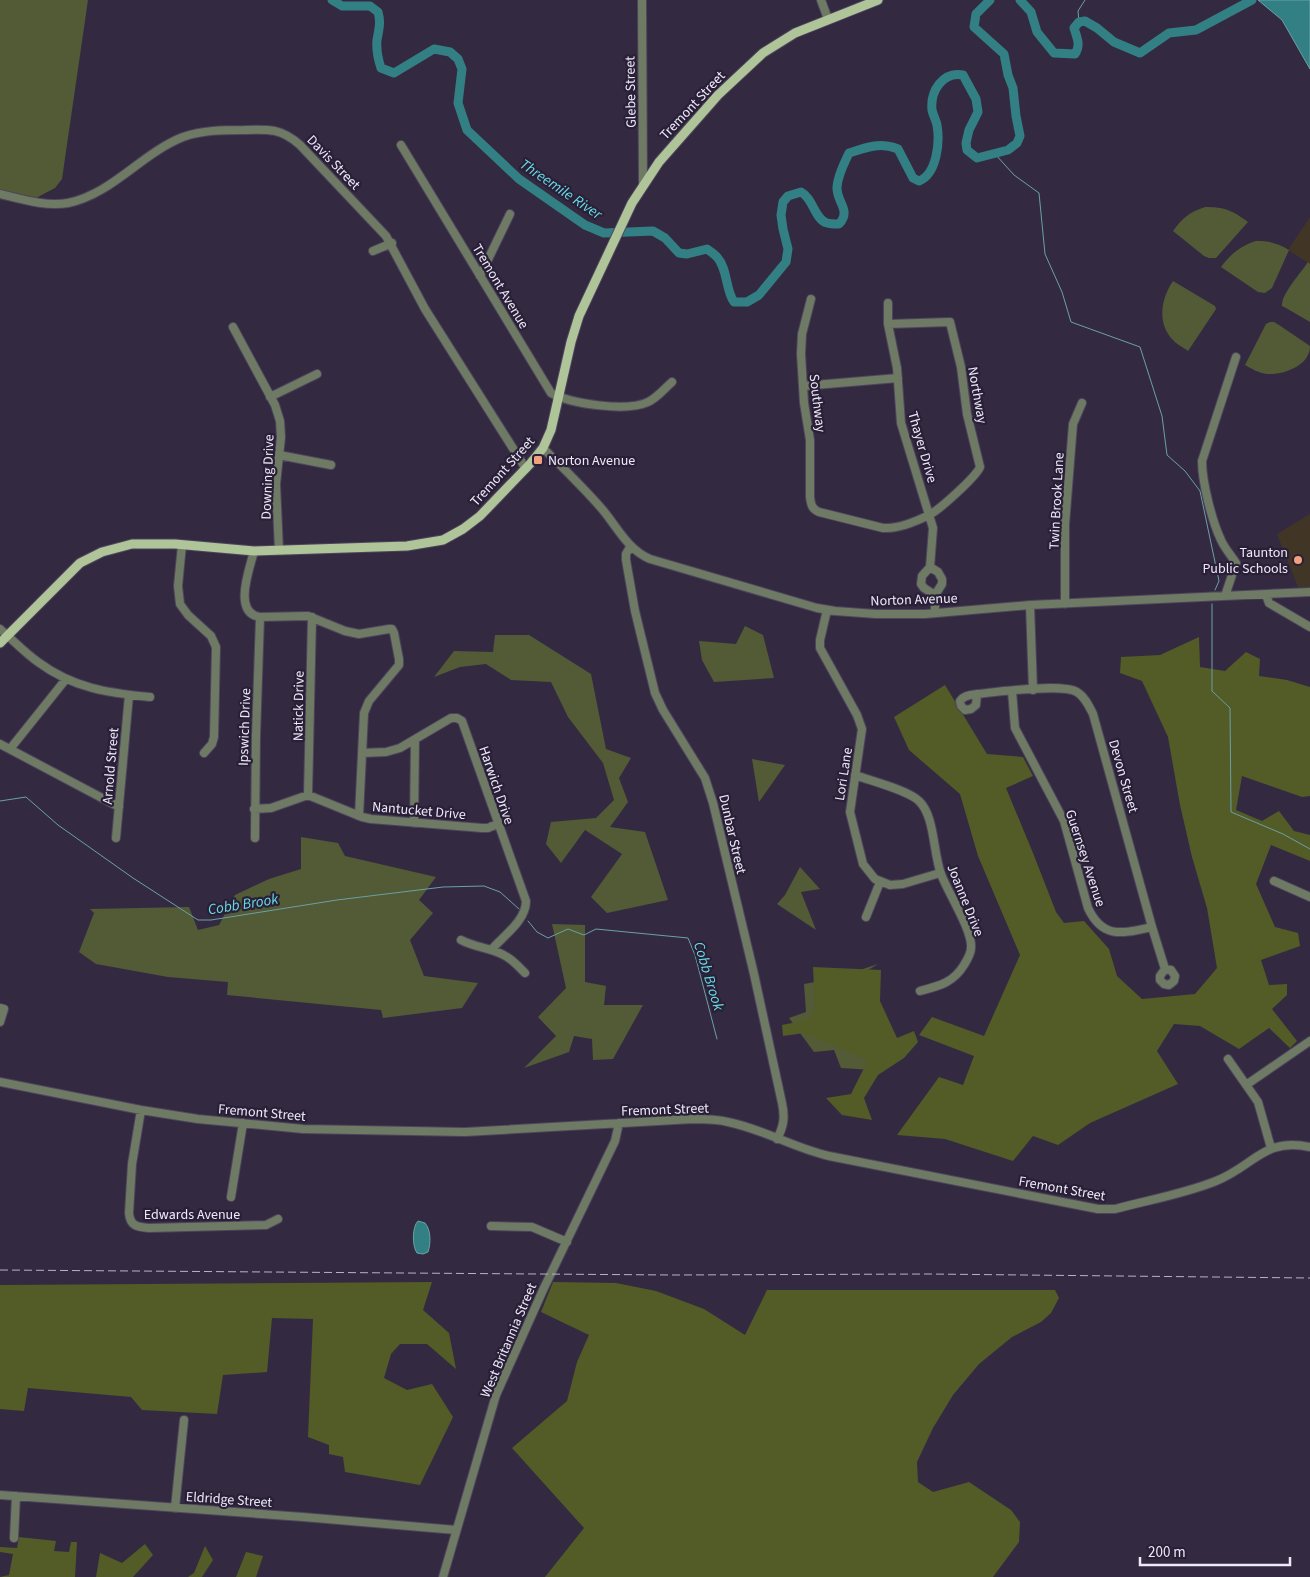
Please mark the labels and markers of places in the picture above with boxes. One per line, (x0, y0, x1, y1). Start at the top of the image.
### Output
place label: Norton Avenue (548, 451, 635, 471)
marker: Norton Avenue (532, 454, 544, 466)
place label: Taunton Public Schools (1202, 543, 1288, 579)
marker: Taunton Public Schools (1292, 554, 1304, 566)

